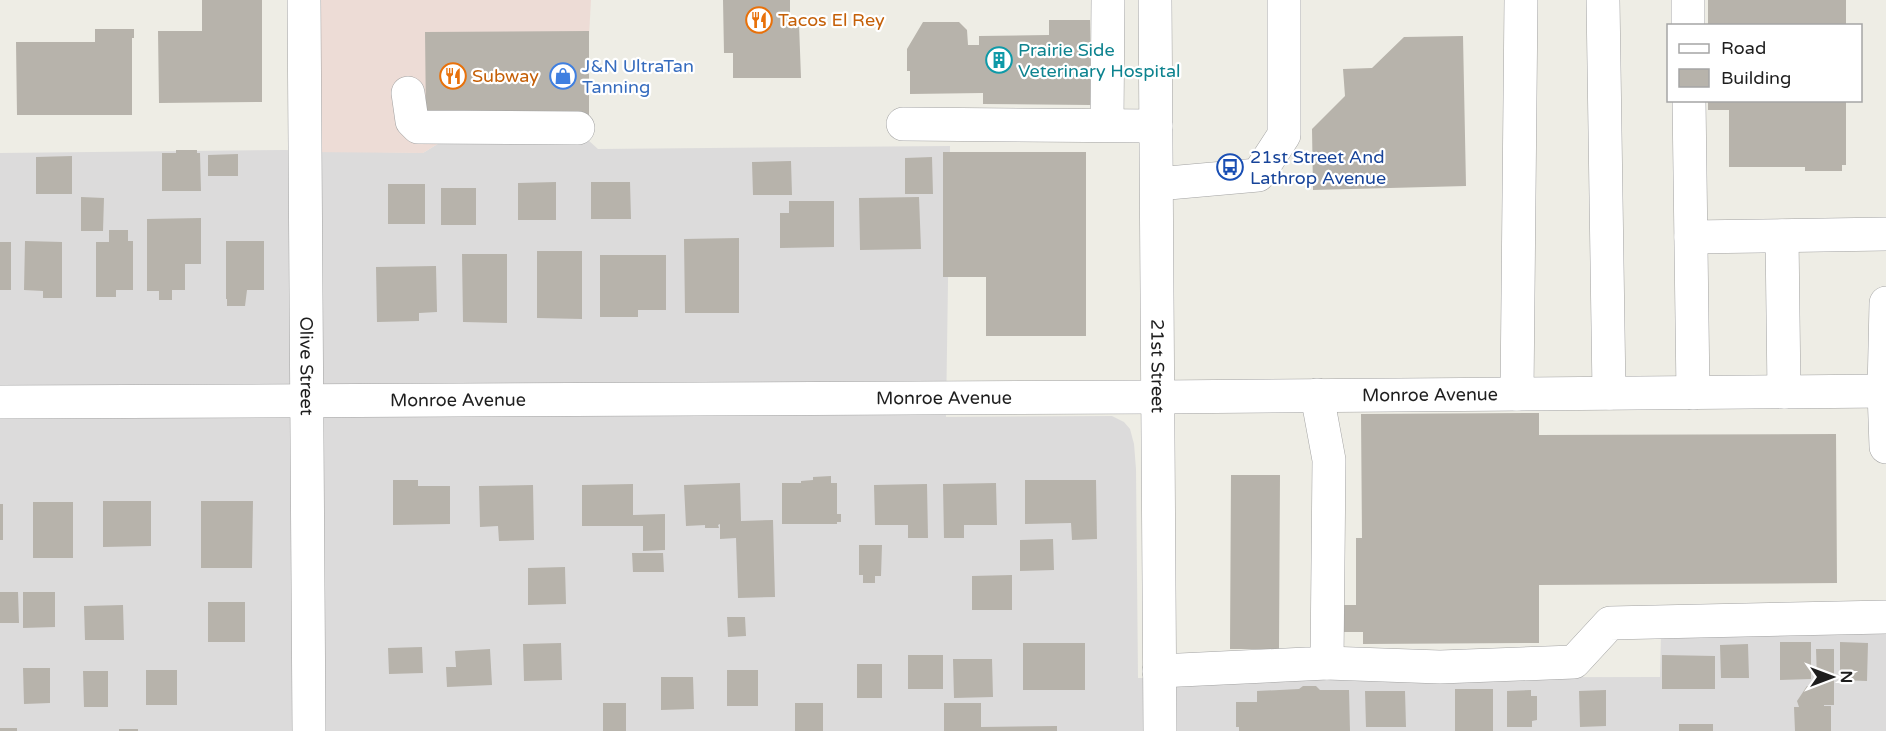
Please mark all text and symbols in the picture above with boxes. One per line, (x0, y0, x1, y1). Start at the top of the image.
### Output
restaurant icon: Tacos El Rey (744, 5, 774, 35)
place label: Tacos El Rey (778, 9, 885, 31)
legend (1667, 24, 1862, 102)
text: Road (1721, 37, 1766, 59)
place label: Prairie Side Veterinary Hospital (1018, 39, 1181, 82)
building icon: Prairie Side Veterinary Hospital (984, 45, 1014, 75)
place label: J&N UltraTan Tanning (582, 55, 694, 98)
restaurant icon: Subway (438, 61, 468, 91)
shop icon: J&N UltraTan Tanning (548, 61, 578, 91)
place label: Subway (472, 65, 539, 87)
text: Building (1721, 67, 1791, 89)
place label: 21st Street And Lathrop Avenue (1250, 146, 1386, 189)
bus stop icon: 21st Street And Lathrop Avenue (1215, 152, 1245, 182)
street label: Olive Street (295, 316, 318, 416)
street label: 21st Street (1146, 319, 1169, 413)
street label: Monroe Avenue (1362, 383, 1498, 406)
street label: Monroe Avenue (876, 387, 1012, 409)
street label: Monroe Avenue (390, 389, 526, 411)
north arrow (1802, 647, 1862, 707)
text: N (1836, 671, 1856, 683)

